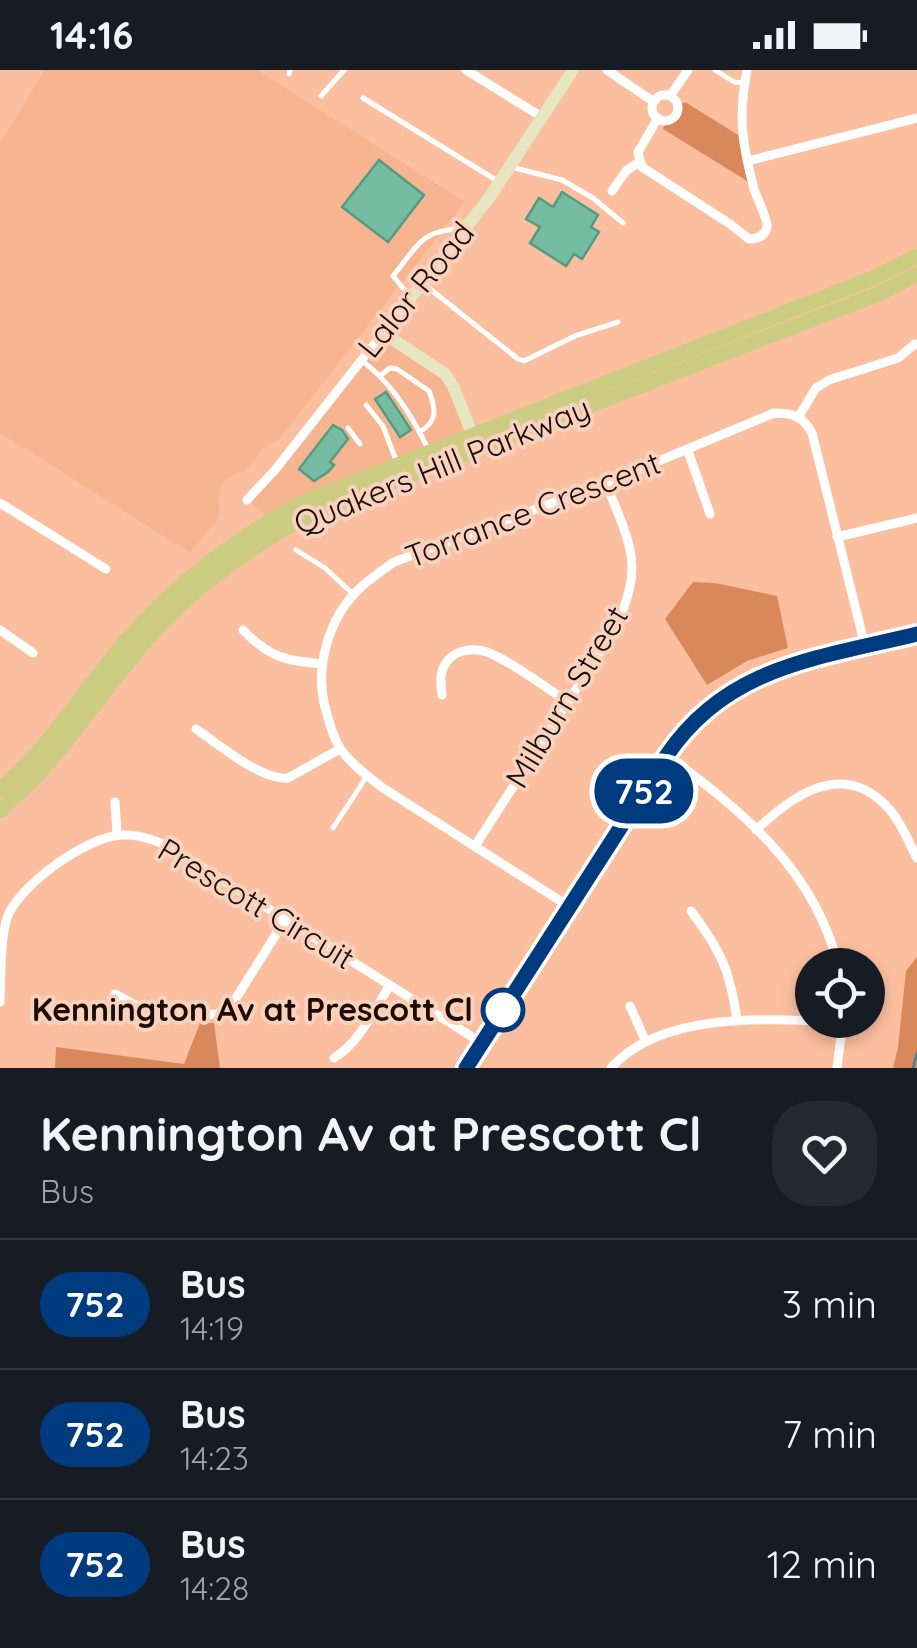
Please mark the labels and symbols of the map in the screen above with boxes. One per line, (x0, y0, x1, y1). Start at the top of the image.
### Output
street label: Lalor Road (348, 213, 482, 365)
street label: Quakers Hill Parkway (288, 387, 596, 543)
street label: Torrance Crescent (399, 442, 666, 576)
street label: Milburn Street (496, 598, 636, 795)
line badge: 752 (586, 758, 702, 824)
street label: Prescott Circuit (151, 829, 362, 977)
place label: Kennington Av at Prescott Cl (32, 989, 473, 1029)
marker: Kennington Av at Prescott Cl (482, 989, 524, 1031)

